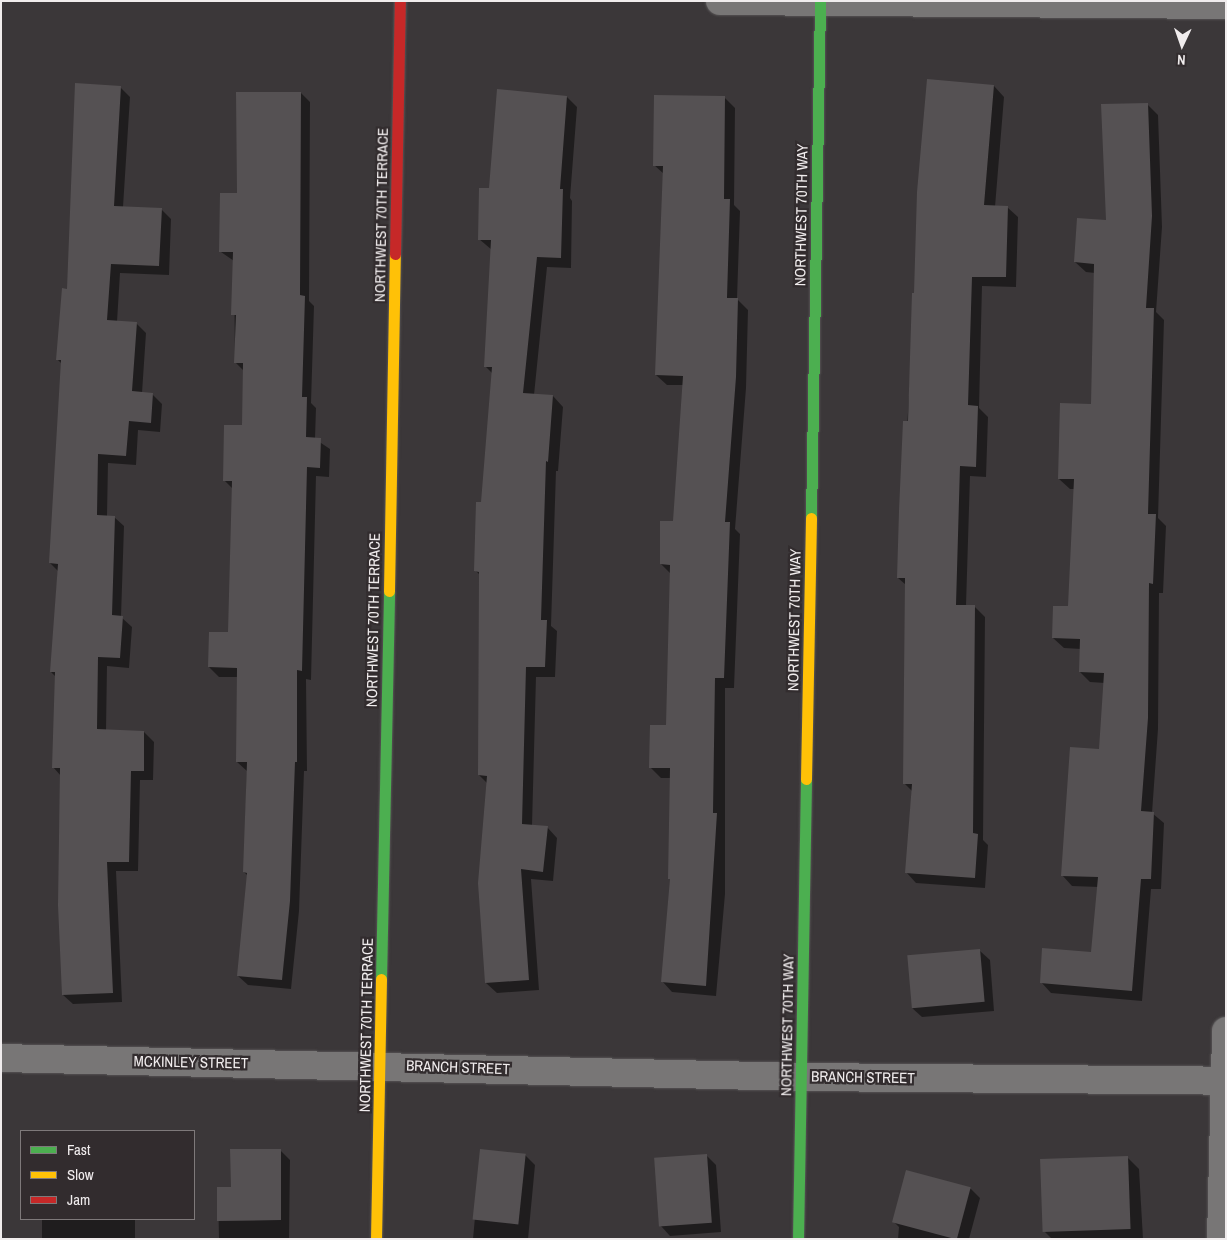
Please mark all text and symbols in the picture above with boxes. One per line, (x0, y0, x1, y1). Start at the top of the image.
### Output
north arrow (1157, 20, 1207, 70)
text: N (1177, 51, 1186, 69)
street label: NORTHWEST 70TH TERRACE (370, 127, 392, 303)
street label: NORTHWEST 70TH WAY (791, 144, 811, 286)
street label: NORTHWEST 70TH TERRACE (362, 532, 384, 708)
street label: NORTHWEST 70TH WAY (784, 549, 804, 691)
street label: NORTHWEST 70TH TERRACE (355, 937, 377, 1113)
street label: NORTHWEST 70TH WAY (777, 954, 797, 1096)
street label: MCKINLEY STREET (133, 1052, 249, 1072)
street label: BRANCH STREET (406, 1056, 510, 1078)
street label: BRANCH STREET (811, 1067, 915, 1087)
legend (20, 1130, 195, 1220)
text: Fast (67, 1139, 90, 1160)
text: Slow (67, 1164, 94, 1185)
text: Jam (67, 1189, 90, 1210)

